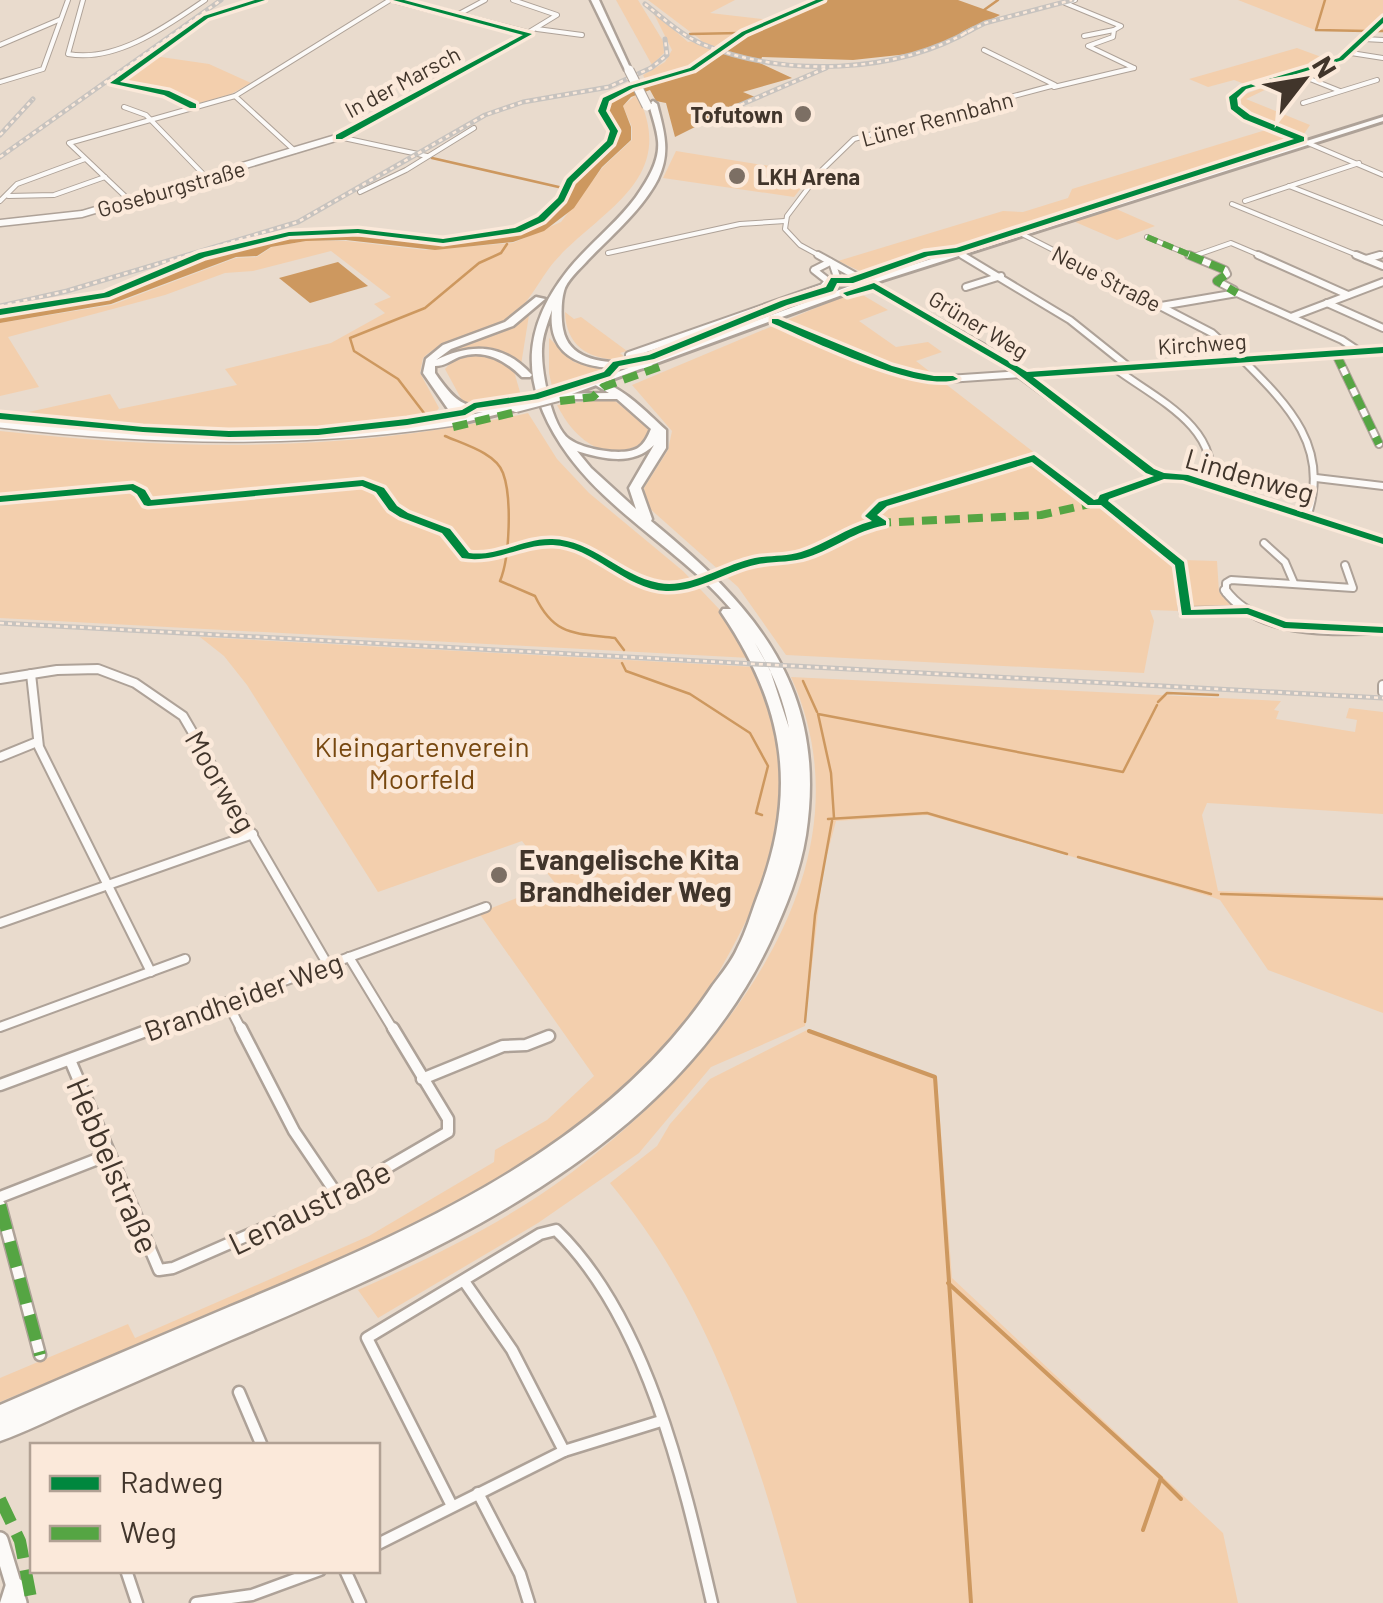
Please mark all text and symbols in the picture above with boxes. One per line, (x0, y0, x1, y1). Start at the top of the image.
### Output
north arrow (1253, 30, 1353, 130)
street label: In der Marsch (340, 40, 464, 122)
text: N (1306, 50, 1345, 83)
street label: Lüner Rennbahn (858, 85, 1016, 151)
place label: Tofutown (690, 101, 783, 127)
marker: Tofutown (792, 103, 814, 125)
street label: Goseburgstraße (94, 154, 248, 222)
place label: LKH Arena (757, 163, 860, 189)
marker: LKH Arena (726, 165, 748, 187)
street label: Neue Straße (1048, 240, 1166, 316)
street label: Grüner Weg (925, 284, 1033, 364)
street label: Kirchweg (1157, 327, 1247, 359)
street label: Lindenweg (1182, 440, 1318, 510)
street label: Moorweg (178, 724, 264, 838)
park label: Kleingartenverein Moorfeld (314, 729, 530, 795)
place label: Evangelische Kita Brandheider Weg (519, 842, 739, 908)
marker: Evangelische Kita Brandheider Weg (488, 864, 510, 886)
street label: Brandheider Weg (139, 944, 347, 1048)
street label: Hebbelstraße (60, 1072, 168, 1258)
street label: Lenaustraße (222, 1150, 396, 1262)
legend (30, 1443, 380, 1573)
text: Radweg (120, 1463, 223, 1499)
text: Weg (120, 1513, 177, 1549)

